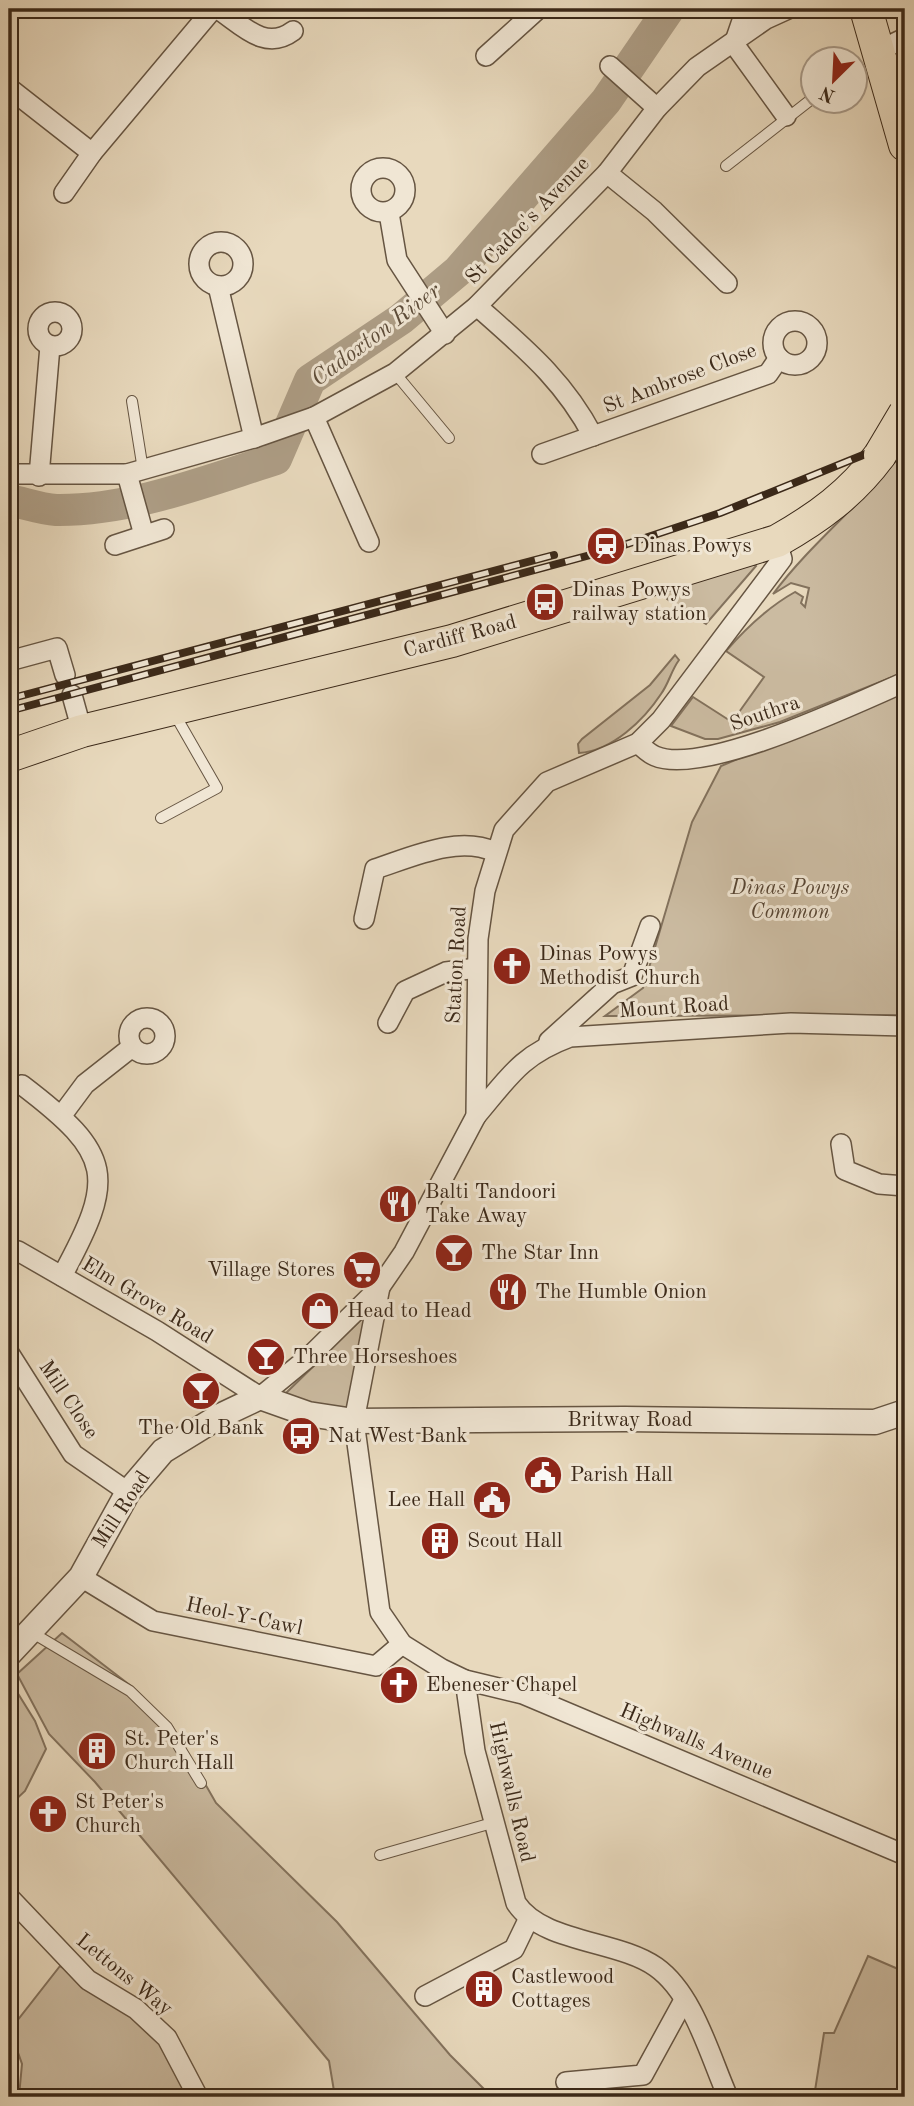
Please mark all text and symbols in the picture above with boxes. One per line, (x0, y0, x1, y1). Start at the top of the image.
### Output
north arrow (799, 46, 869, 116)
text: N (817, 81, 839, 105)
street label: St Cadoc's Avenue (462, 153, 594, 289)
water label: Cadoxton River (307, 279, 446, 391)
street label: St Ambrose Close (600, 340, 760, 418)
station icon: Dinas Powys (585, 525, 627, 567)
place label: Dinas Powys (633, 536, 752, 557)
place label: Dinas Powys railway station (572, 580, 707, 625)
bus stop icon: Dinas Powys railway station (524, 581, 566, 623)
street label: Cardiff Road (401, 612, 519, 662)
street label: Southra (727, 692, 803, 736)
park label: Dinas Powys Common (730, 878, 850, 923)
street label: Station Road (443, 905, 471, 1025)
place label: Dinas Powys Methodist Church (539, 944, 700, 989)
church icon: Dinas Powys Methodist Church (491, 945, 533, 987)
street label: Mount Road (618, 994, 730, 1022)
place label: Balti Tandoori Take Away (425, 1182, 556, 1227)
restaurant icon: Balti Tandoori Take Away (377, 1183, 419, 1225)
bar icon: The Star Inn (433, 1232, 475, 1274)
place label: The Star Inn (481, 1243, 599, 1264)
supermarket icon: Village Stores (341, 1249, 383, 1291)
street label: Elm Grove Road (78, 1254, 216, 1348)
place label: Village Stores (207, 1260, 335, 1281)
restaurant icon: The Humble Onion (487, 1271, 529, 1313)
place label: The Humble Onion (535, 1282, 707, 1303)
shop icon: Head to Head (299, 1290, 341, 1332)
place label: Head to Head (347, 1301, 472, 1322)
bar icon: Three Horseshoes (245, 1336, 287, 1378)
place label: Three Horseshoes (293, 1347, 457, 1368)
street label: Mill Close (34, 1357, 102, 1443)
bar icon: The Old Bank (180, 1370, 222, 1412)
street label: Britway Road (567, 1410, 693, 1431)
bus stop icon: Nat West Bank (280, 1415, 322, 1457)
place label: The Old Bank (138, 1418, 264, 1439)
place label: Nat West Bank (328, 1426, 467, 1447)
public building icon: Parish Hall (522, 1454, 564, 1496)
place label: Parish Hall (570, 1465, 673, 1486)
street label: Mill Road (89, 1468, 155, 1552)
public building icon: Lee Hall (471, 1479, 513, 1521)
place label: Lee Hall (387, 1490, 465, 1511)
building icon: Scout Hall (419, 1520, 461, 1562)
place label: Scout Hall (467, 1531, 563, 1552)
street label: Heol-Y-Cawl (184, 1594, 305, 1640)
church icon: Ebeneser Chapel (378, 1664, 420, 1706)
place label: Ebeneser Chapel (426, 1675, 578, 1696)
street label: Highwalls Avenue (616, 1700, 776, 1784)
street label: Highwalls Road (485, 1719, 537, 1865)
place label: St. Peter's Church Hall (124, 1729, 234, 1774)
building icon: St. Peter's Church Hall (76, 1730, 118, 1772)
place label: St Peter's Church (75, 1792, 164, 1837)
church icon: St Peter's Church (27, 1793, 69, 1835)
street label: Lettons Way (72, 1930, 176, 2020)
place label: Castlewood Cottages (511, 1967, 614, 2012)
building icon: Castlewood Cottages (463, 1968, 505, 2010)

